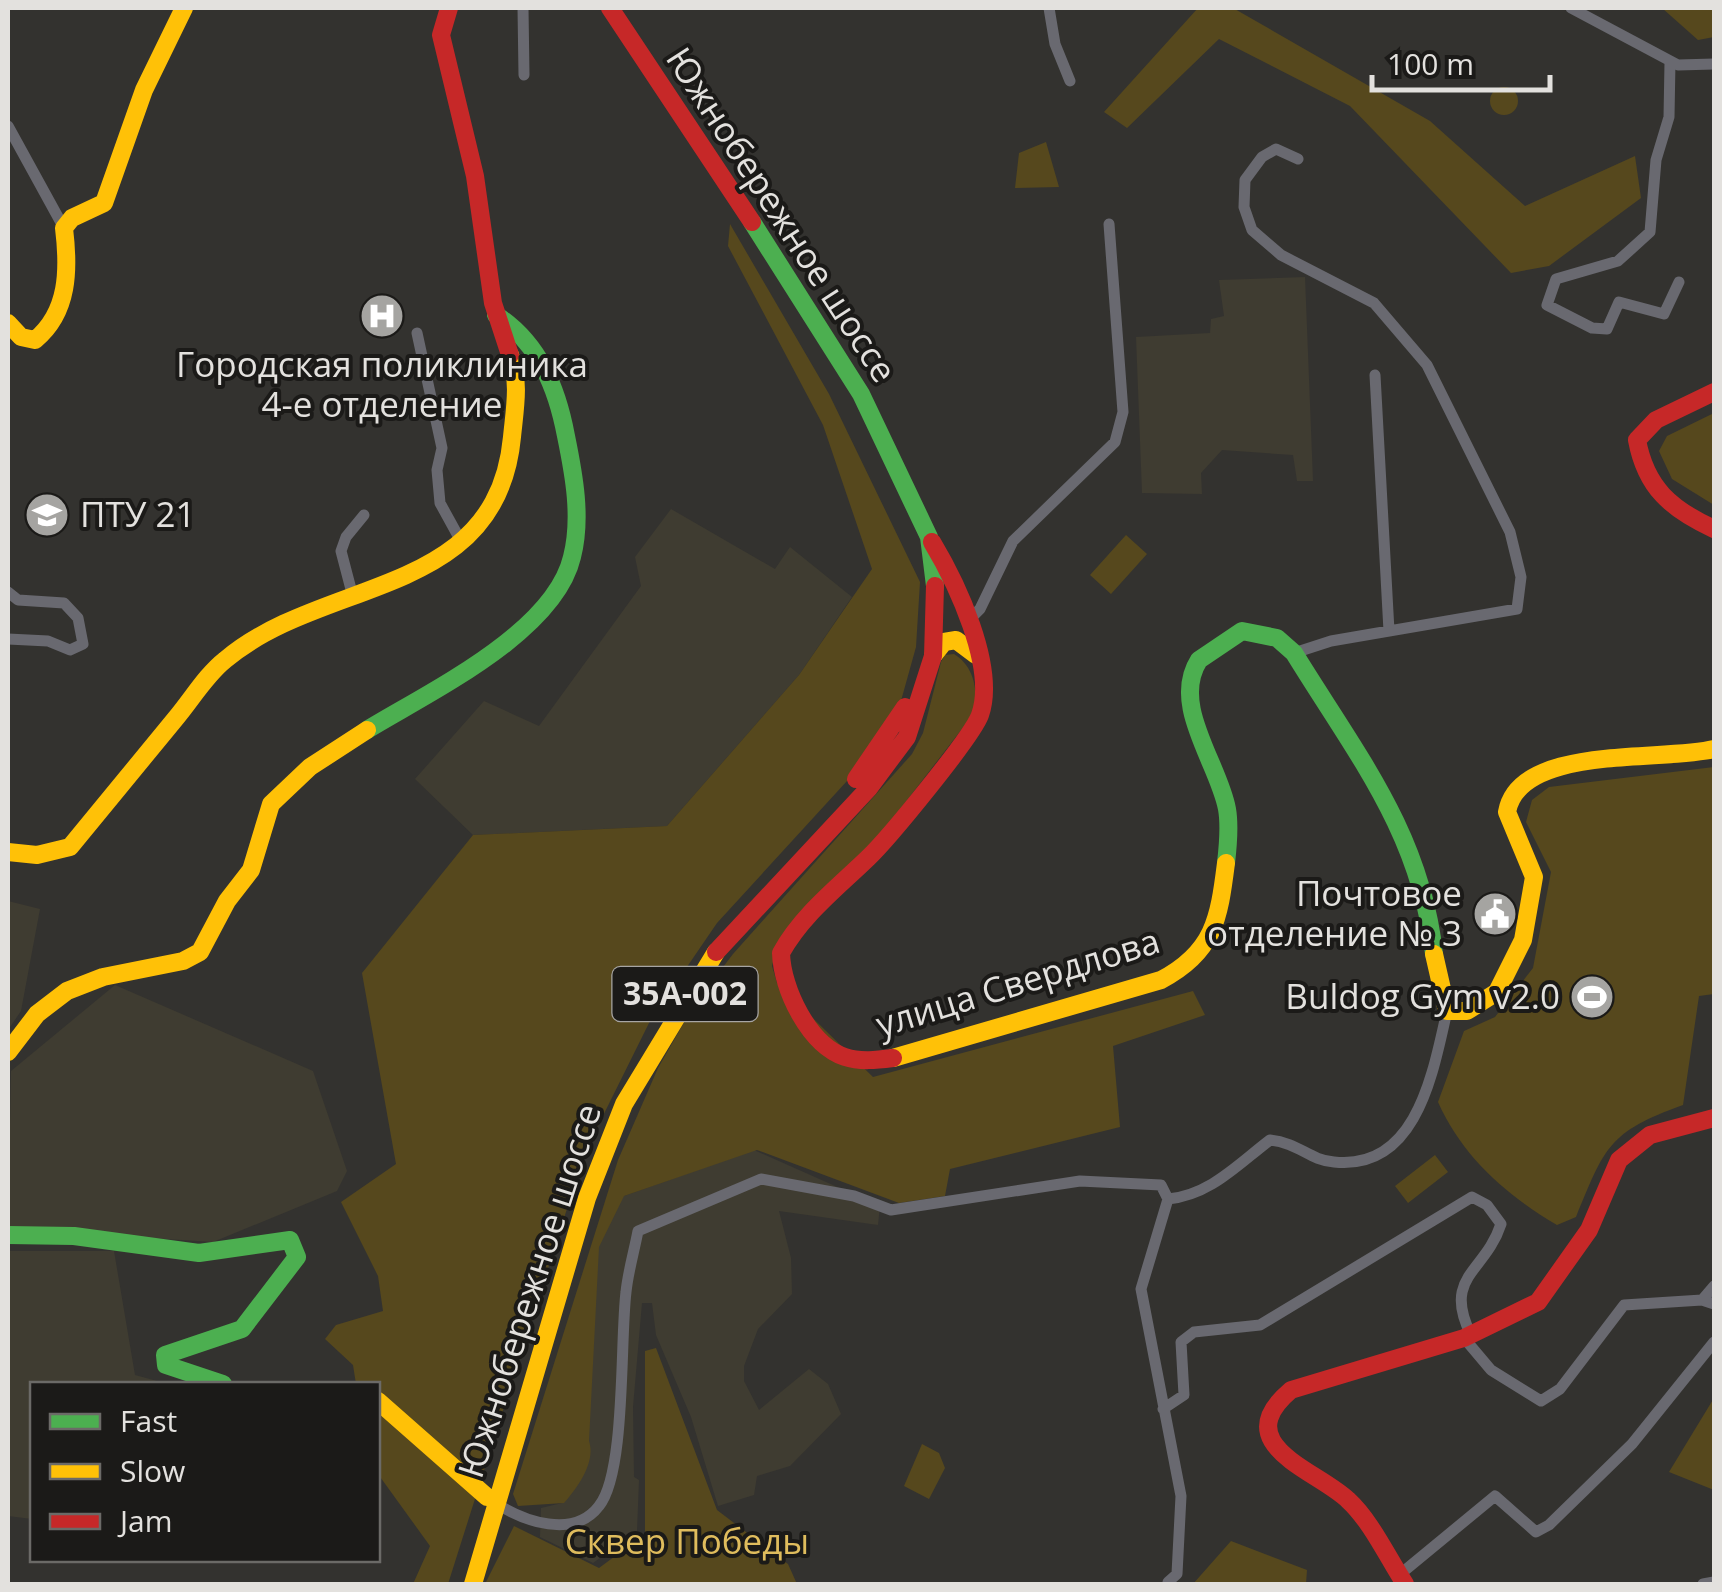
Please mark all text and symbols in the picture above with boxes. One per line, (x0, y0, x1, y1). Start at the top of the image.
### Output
scale bar (1372, 30, 1550, 92)
street label: Южнобережное шоссе (656, 38, 908, 391)
text: 100 m (1387, 43, 1474, 84)
hospital icon: Городская поликлиника 4-е отделение (359, 293, 405, 339)
place label: Городская поликлиника 4-е отделение (176, 340, 588, 427)
place label: ПТУ 21 (80, 490, 196, 537)
school or university icon: ПТУ 21 (24, 492, 70, 538)
place label: Почтовое отделение № 3 (1207, 869, 1462, 956)
public building icon: Почтовое отделение № 3 (1472, 891, 1518, 937)
street label: улица Свердлова (870, 916, 1165, 1047)
road number: 35А-002 (612, 967, 758, 1021)
place label: Buldog Gym v2.0 (1285, 972, 1560, 1019)
sports icon: Buldog Gym v2.0 (1569, 974, 1615, 1020)
street label: Южнобережное шоссе (446, 1098, 611, 1483)
legend (30, 1382, 380, 1562)
text: Fast (120, 1400, 177, 1441)
text: Slow (120, 1450, 185, 1491)
text: Jam (117, 1500, 173, 1541)
park label: Сквер Победы (565, 1517, 809, 1564)

